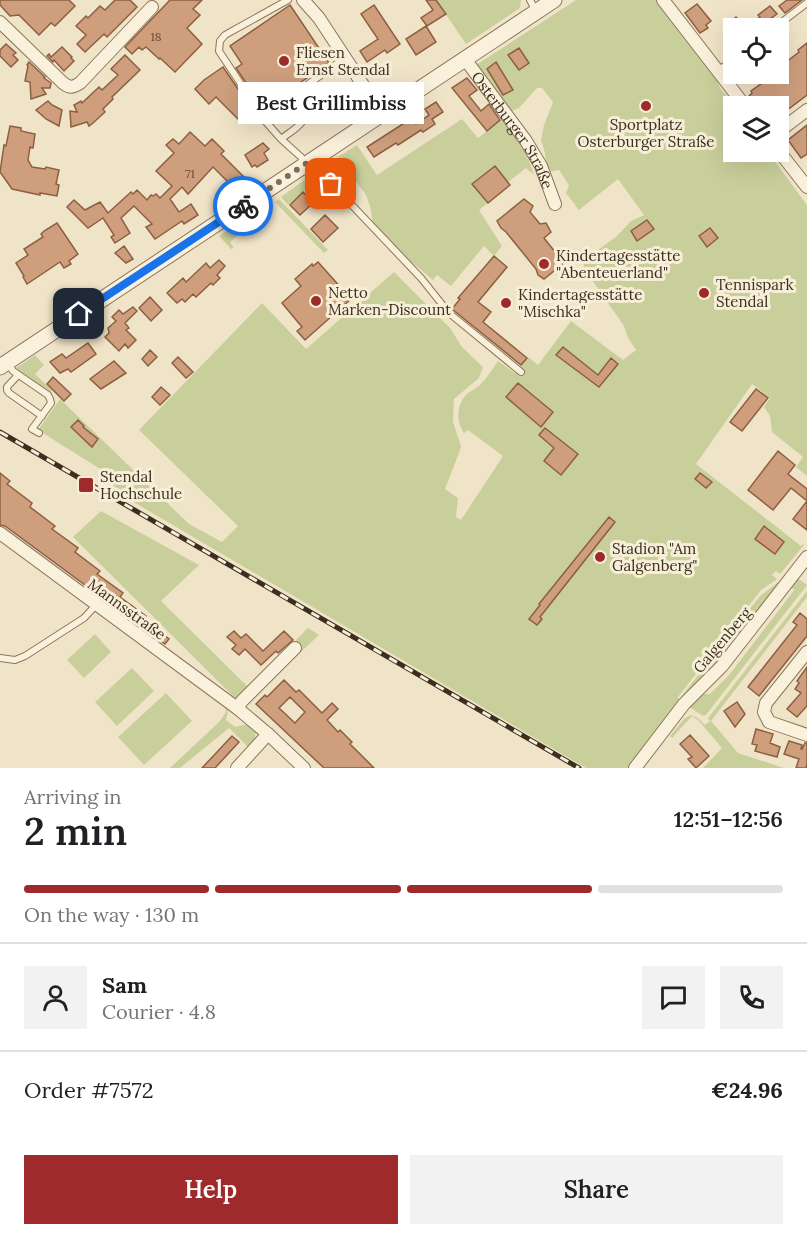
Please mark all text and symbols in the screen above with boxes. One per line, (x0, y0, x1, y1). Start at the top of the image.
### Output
map controls (723, 18, 789, 162)
button: locate (723, 18, 789, 84)
house number: 18 (150, 29, 162, 44)
place label: Fliesen Ernst Stendal (296, 43, 390, 79)
marker: Fliesen Ernst Stendal (277, 54, 291, 68)
street label: Osterburger Straße (468, 67, 558, 191)
callout: Best Grillimbiss (238, 82, 424, 124)
text: Best Grillimbiss (256, 90, 406, 115)
button: layers (723, 96, 789, 162)
marker: Sportplatz Osterburger Straße (639, 99, 653, 113)
place label: Sportplatz Osterburger Straße (578, 115, 714, 151)
pin (305, 158, 356, 209)
house number: 71 (185, 166, 195, 181)
icon: bag (314, 167, 347, 200)
courier (213, 176, 273, 236)
icon: bike (227, 190, 260, 223)
place label: Kindertagesstätte "Abenteuerland" (556, 246, 680, 282)
marker: Kindertagesstätte "Abenteuerland" (537, 257, 551, 271)
place label: Tennispark Stendal (716, 275, 794, 311)
place label: Netto Marken-Discount (328, 283, 451, 319)
place label: Kindertagesstätte "Mischka" (518, 285, 642, 321)
marker: Tennispark Stendal (697, 286, 711, 300)
pin (53, 288, 104, 339)
marker: Netto Marken-Discount (309, 294, 323, 308)
marker: Kindertagesstätte "Mischka" (499, 296, 513, 310)
icon: home (62, 297, 95, 330)
place label: Stendal Hochschule (100, 467, 182, 503)
marker: Stendal Hochschule (77, 476, 95, 494)
place label: Stadion "Am Galgenberg" (612, 539, 697, 575)
marker: Stadion "Am Galgenberg" (593, 550, 607, 564)
street label: Mannsstraße (84, 574, 170, 644)
street label: Galgenberg (689, 603, 756, 677)
text: Arriving in (24, 784, 121, 809)
text: 12:51–12:56 (674, 805, 783, 833)
text: 2 min (24, 806, 127, 856)
text: On the way · 130 m (24, 902, 199, 927)
button: person (24, 966, 87, 1029)
button: chat (642, 966, 705, 1029)
button: phone (720, 966, 783, 1029)
text: Sam (102, 971, 147, 999)
text: Courier · 4.8 (102, 999, 216, 1024)
text: Order #7572 (24, 1076, 154, 1104)
text: €24.96 (711, 1076, 783, 1104)
button: Help (24, 1155, 398, 1224)
button: Share (410, 1155, 783, 1224)

